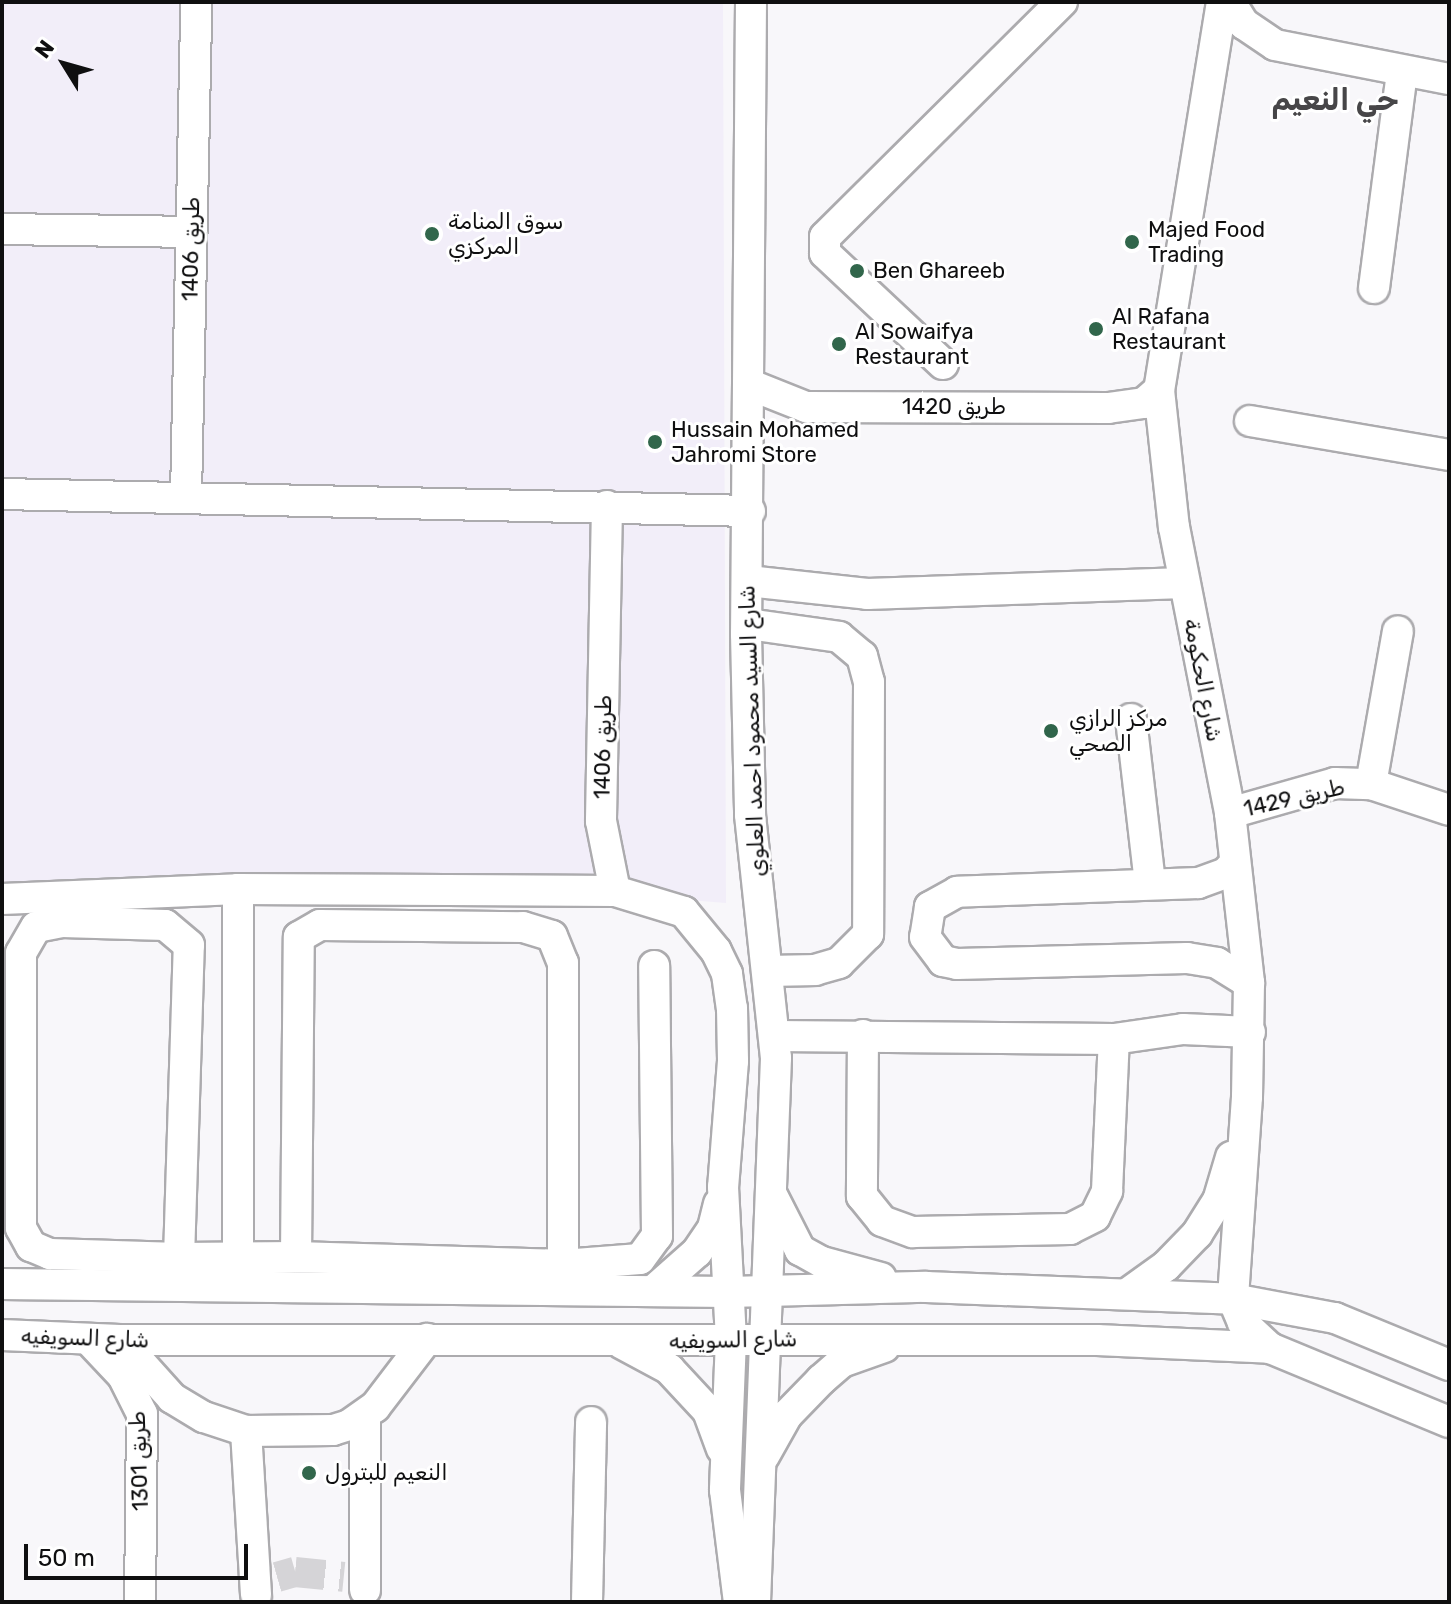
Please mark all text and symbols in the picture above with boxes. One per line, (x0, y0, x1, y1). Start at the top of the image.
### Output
north arrow (24, 24, 104, 104)
text: N (29, 35, 60, 64)
district label: حي النعيم (1271, 82, 1399, 118)
street label: طريق 1406 (177, 197, 205, 301)
place label: سوق المنامة المركزي (448, 208, 564, 260)
place label: Majed Food Trading (1148, 216, 1265, 268)
marker: سوق المنامة المركزي (423, 225, 441, 243)
marker: Majed Food Trading (1123, 233, 1141, 251)
place label: Ben Ghareeb (873, 258, 1005, 284)
marker: Ben Ghareeb (848, 262, 866, 280)
place label: Al Rafana Restaurant (1112, 303, 1226, 354)
place label: Al Sowaifya Restaurant (855, 318, 974, 370)
marker: Al Rafana Restaurant (1087, 320, 1105, 338)
marker: Al Sowaifya Restaurant (830, 335, 848, 353)
street label: طريق 1420 (902, 394, 1006, 420)
place label: Hussain Mohamed Jahromi Store (671, 416, 859, 468)
marker: Hussain Mohamed Jahromi Store (646, 433, 664, 451)
street label: شارع السيد محمود احمد العلوي (734, 585, 770, 877)
street label: شارع الحكومة (1178, 616, 1228, 744)
street label: طريق 1406 (589, 695, 617, 799)
place label: مركز الرازي الصحي (1069, 705, 1167, 756)
marker: مركز الرازي الصحي (1040, 720, 1062, 742)
street label: طريق 1429 (1241, 774, 1347, 822)
street label: شارع السويفيه (20, 1323, 150, 1353)
street label: شارع السويفيه (669, 1326, 797, 1354)
street label: طريق 1301 (124, 1411, 154, 1511)
place label: النعيم للبترول (325, 1460, 448, 1486)
marker: النعيم للبترول (300, 1464, 318, 1482)
scale bar (28, 1528, 252, 1578)
text: 50 m (38, 1544, 95, 1572)

